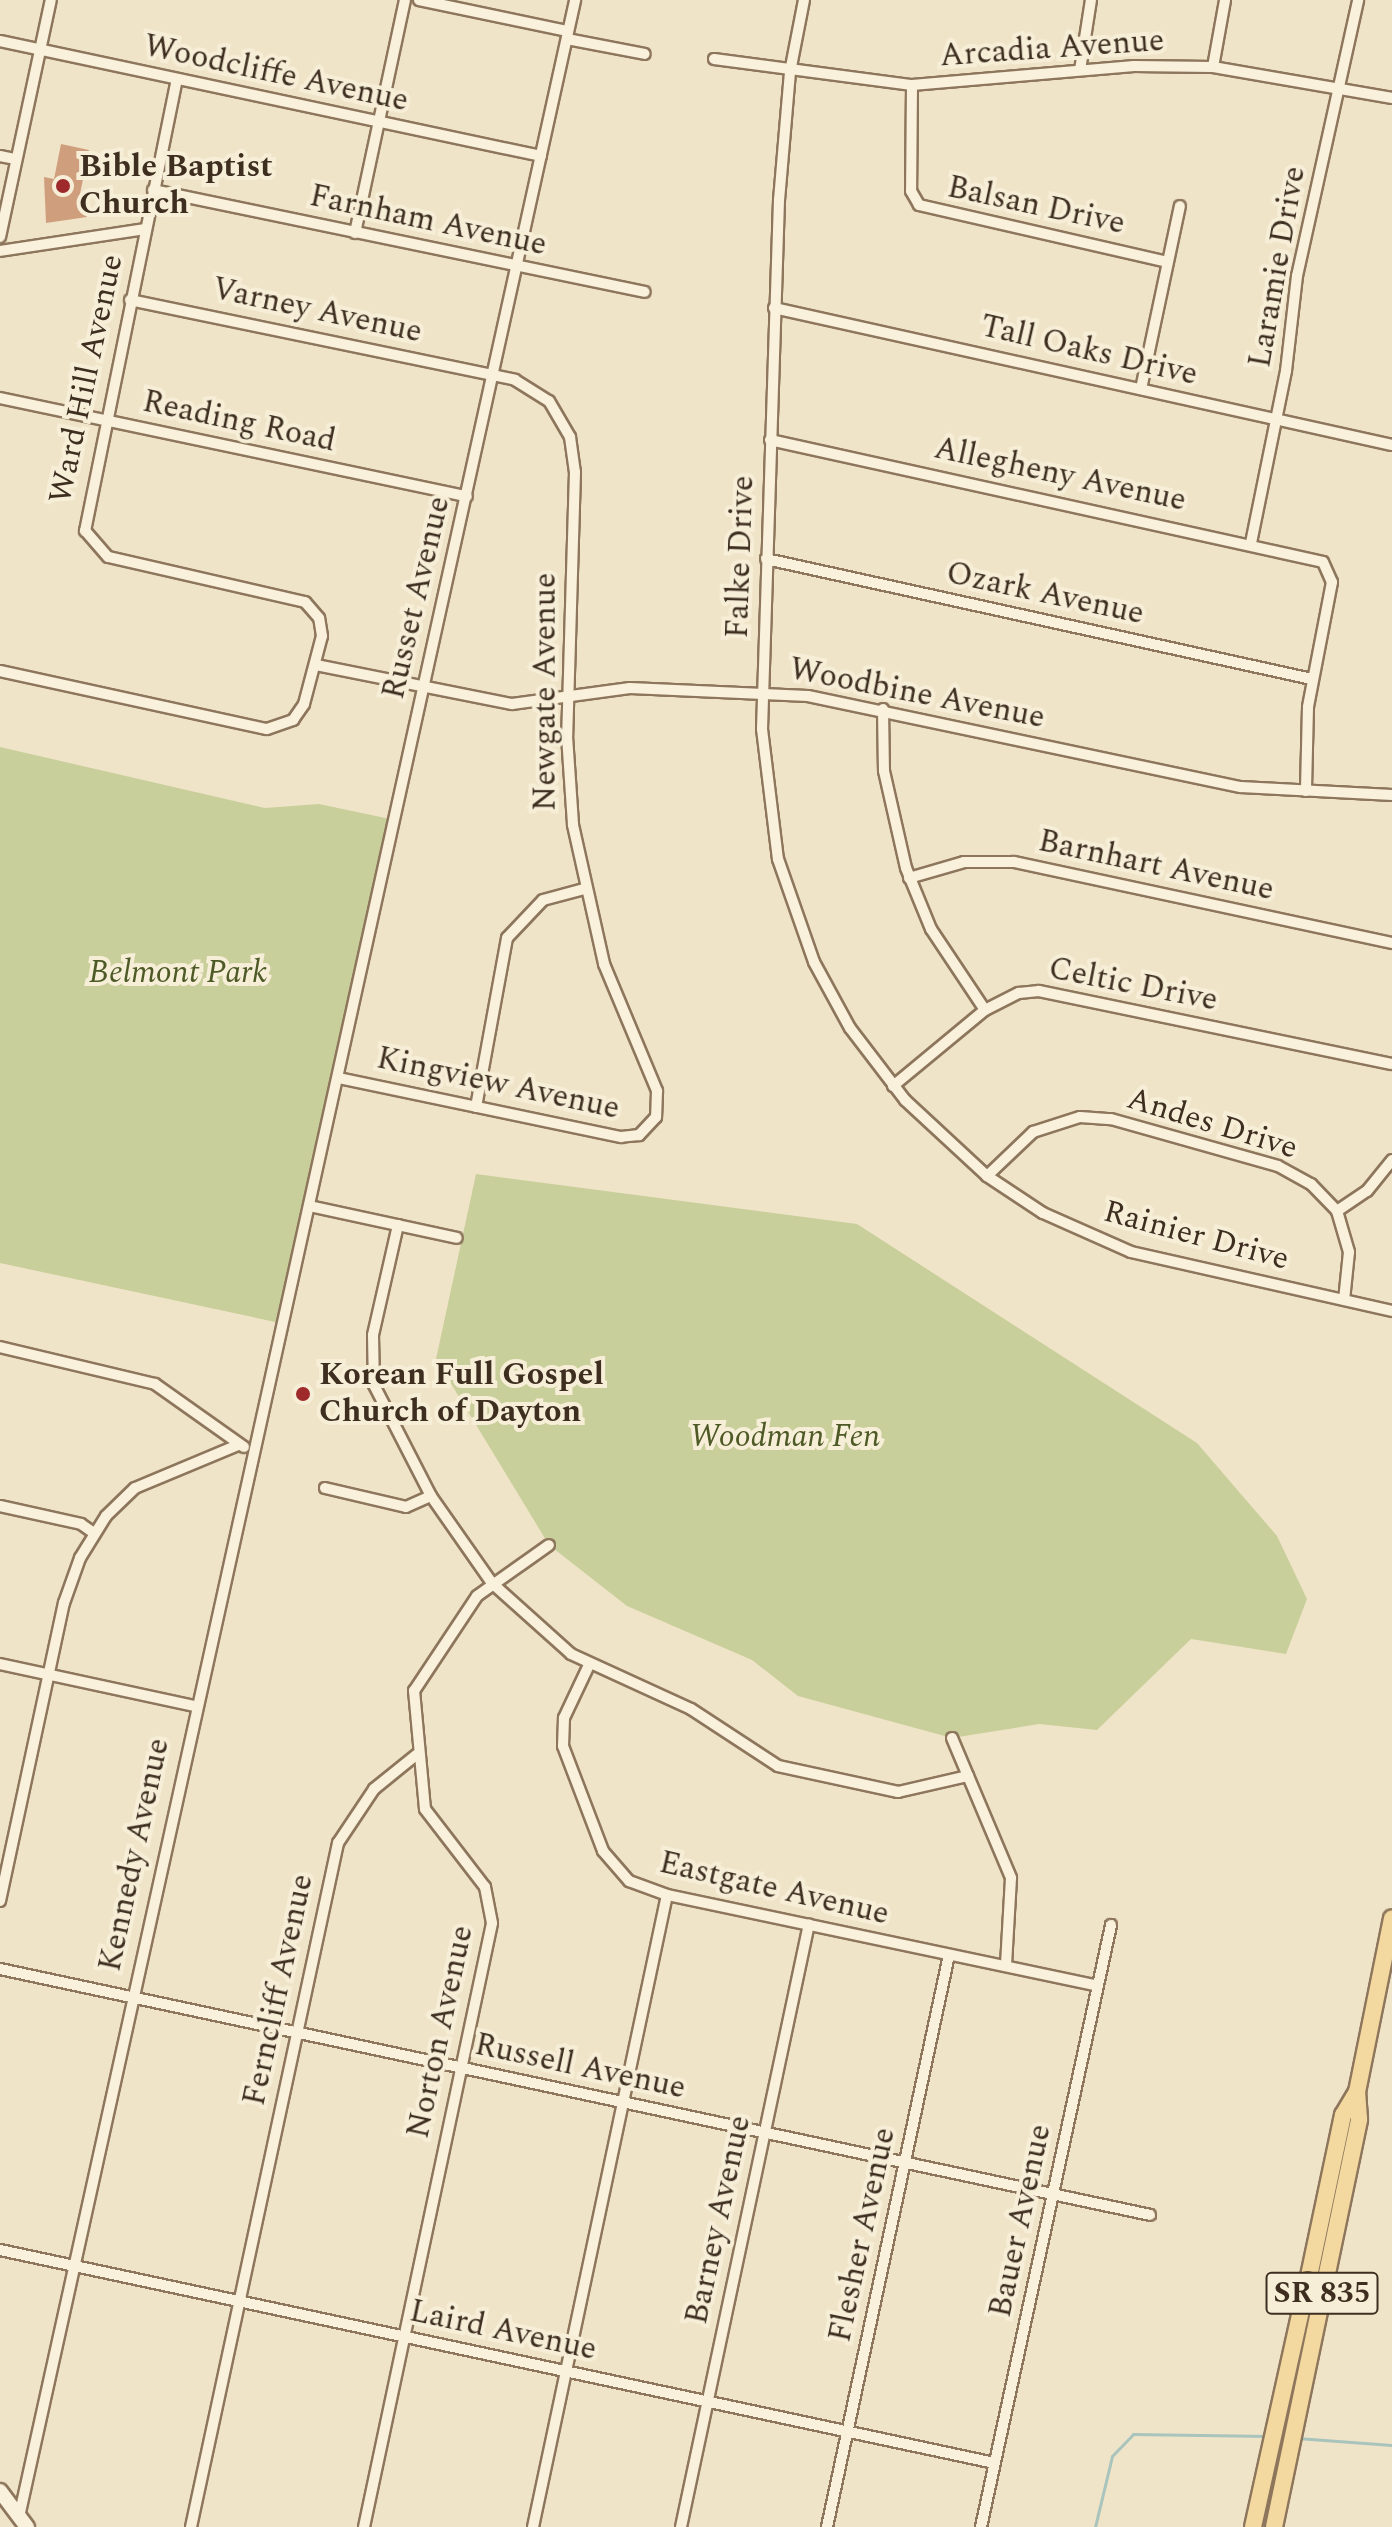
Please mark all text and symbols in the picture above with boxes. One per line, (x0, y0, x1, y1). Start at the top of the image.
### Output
street label: Arcadia Avenue (939, 22, 1165, 76)
street label: Woodcliffe Avenue (140, 27, 412, 121)
place label: Bible Baptist Church (79, 149, 273, 224)
street label: Laramie Drive (1241, 163, 1315, 371)
street label: Balsan Drive (944, 168, 1128, 244)
marker: Bible Baptist Church (54, 177, 72, 195)
street label: Farnham Avenue (306, 177, 550, 265)
street label: Ward Hill Avenue (42, 251, 132, 507)
street label: Varney Avenue (209, 270, 425, 352)
street label: Tall Oaks Drive (977, 307, 1201, 395)
street label: Reading Road (139, 383, 339, 461)
street label: Allegheny Avenue (931, 430, 1189, 520)
street label: Falke Drive (719, 475, 763, 639)
street label: Russet Avenue (375, 493, 459, 703)
street label: Ozark Avenue (943, 554, 1147, 634)
street label: Newgate Avenue (527, 573, 565, 811)
street label: Woodbine Avenue (786, 650, 1048, 738)
street label: Barnhart Avenue (1035, 822, 1277, 910)
street label: Celtic Drive (1045, 950, 1221, 1020)
park label: Belmont Park (89, 954, 267, 992)
street label: Kingview Avenue (373, 1040, 623, 1128)
street label: Andes Drive (1122, 1080, 1302, 1168)
street label: Rainier Drive (1099, 1193, 1293, 1279)
place label: Korean Full Gospel Church of Dayton (319, 1357, 604, 1432)
marker: Korean Full Gospel Church of Dayton (294, 1385, 312, 1403)
park label: Woodman Fen (690, 1418, 880, 1456)
street label: Kennedy Avenue (92, 1735, 178, 1975)
street label: Eastgate Avenue (655, 1844, 893, 1934)
street label: Ferncliff Avenue (236, 1871, 322, 2109)
street label: Norton Avenue (400, 1922, 482, 2142)
street label: Russell Avenue (471, 2026, 689, 2108)
street label: Barney Avenue (678, 2112, 760, 2328)
street label: Bauer Avenue (982, 2121, 1060, 2321)
street label: Flesher Avenue (822, 2124, 904, 2346)
road number: SR 835 (1264, 2267, 1380, 2319)
street label: Laird Avenue (406, 2292, 600, 2370)

